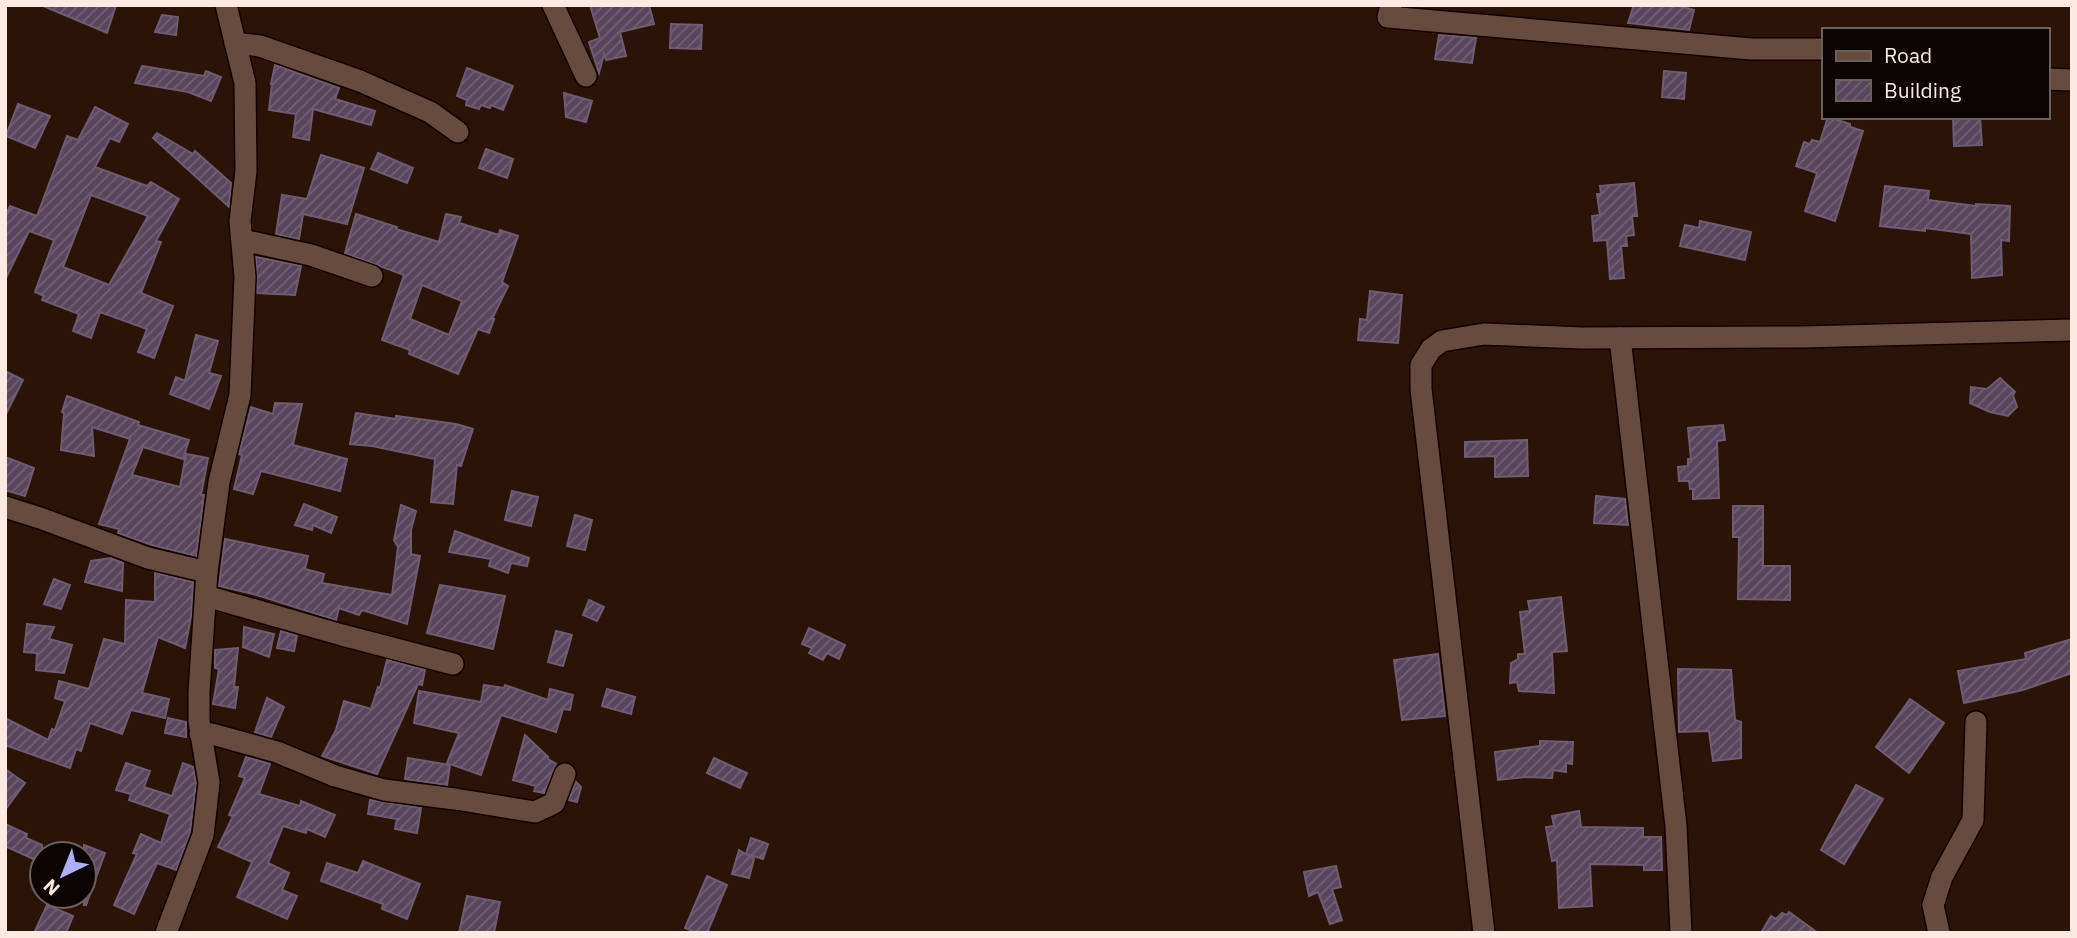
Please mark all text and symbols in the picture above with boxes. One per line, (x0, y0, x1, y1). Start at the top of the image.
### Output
legend (1822, 28, 2049, 119)
text: Road (1884, 41, 1932, 69)
text: Building (1884, 76, 1961, 104)
north arrow (28, 840, 98, 910)
text: N (38, 874, 65, 901)

